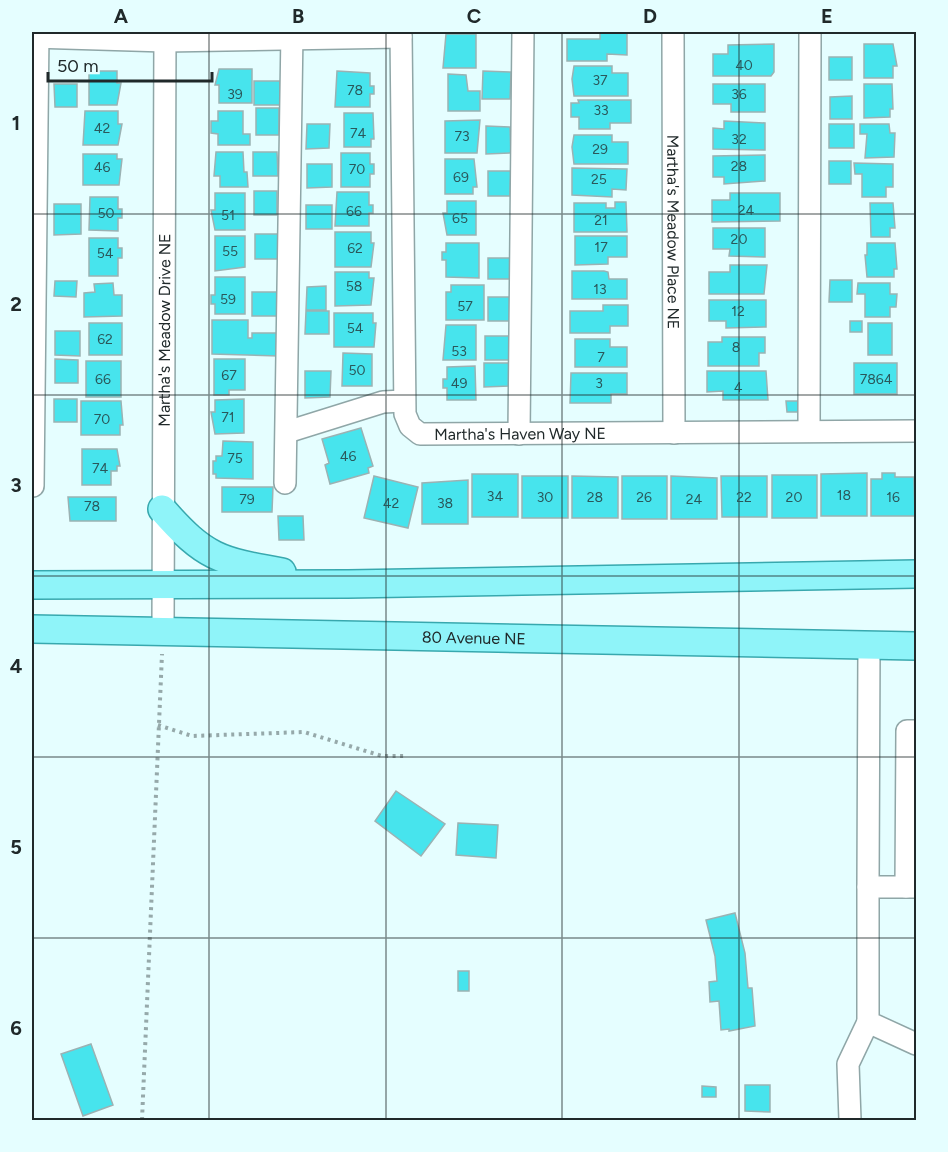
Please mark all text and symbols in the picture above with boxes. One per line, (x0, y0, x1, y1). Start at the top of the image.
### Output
text: A (114, 4, 129, 28)
text: B (292, 4, 304, 28)
text: C (467, 4, 481, 28)
text: D (643, 4, 657, 28)
text: E (821, 4, 833, 28)
scale bar (48, 45, 212, 83)
text: 50 m (57, 55, 99, 77)
house number: 40 (735, 57, 753, 74)
house number: 37 (592, 72, 608, 89)
house number: 78 (347, 82, 363, 99)
house number: 39 (227, 86, 243, 103)
house number: 36 (731, 86, 747, 103)
house number: 33 (593, 102, 609, 119)
text: 1 (12, 111, 20, 135)
house number: 42 (94, 120, 110, 137)
house number: 74 (350, 125, 366, 142)
house number: 73 (454, 128, 470, 145)
house number: 32 (731, 131, 747, 148)
street label: Martha's Meadow Place NE (663, 135, 683, 329)
house number: 29 (592, 141, 608, 158)
house number: 28 (731, 158, 747, 175)
house number: 46 (94, 159, 110, 176)
house number: 70 (349, 161, 365, 178)
house number: 69 (453, 169, 469, 186)
house number: 25 (591, 171, 607, 188)
house number: 24 (738, 202, 755, 219)
house number: 66 (346, 203, 362, 220)
house number: 50 (97, 205, 115, 222)
house number: 51 (221, 207, 235, 224)
house number: 65 (452, 210, 468, 227)
house number: 21 (594, 212, 608, 229)
house number: 20 (731, 231, 747, 248)
street label: Martha's Meadow Drive NE (155, 233, 174, 427)
house number: 17 (594, 239, 608, 256)
house number: 62 (347, 240, 363, 257)
house number: 55 (222, 243, 238, 260)
house number: 54 (97, 245, 114, 262)
house number: 58 (346, 278, 362, 295)
house number: 13 (593, 281, 607, 298)
house number: 59 (220, 291, 236, 308)
text: 2 (10, 292, 22, 316)
house number: 57 (457, 298, 473, 315)
house number: 12 (731, 303, 745, 320)
house number: 54 (347, 320, 364, 337)
house number: 62 (97, 331, 113, 348)
house number: 8 (732, 339, 740, 356)
house number: 53 (451, 343, 467, 360)
house number: 7 (597, 349, 605, 366)
house number: 50 (348, 362, 366, 379)
house number: 67 (221, 367, 237, 384)
house number: 66 (95, 371, 111, 388)
house number: 7864 (860, 371, 893, 388)
house number: 49 (451, 375, 467, 392)
house number: 3 (595, 375, 603, 392)
house number: 4 (734, 379, 743, 396)
house number: 71 (221, 409, 235, 426)
house number: 70 (94, 411, 110, 428)
street label: Martha's Haven Way NE (434, 424, 606, 444)
house number: 46 (340, 448, 356, 465)
house number: 75 (227, 450, 243, 467)
house number: 74 (92, 460, 108, 477)
text: 3 (10, 473, 22, 497)
house number: 18 (837, 487, 851, 504)
house number: 34 (487, 488, 503, 505)
house number: 30 (537, 489, 553, 506)
house number: 28 (587, 489, 603, 506)
house number: 26 (636, 489, 652, 506)
house number: 22 (736, 489, 752, 506)
house number: 20 (786, 489, 802, 506)
house number: 16 (886, 489, 900, 506)
house number: 79 (239, 491, 255, 508)
house number: 24 (686, 491, 703, 508)
house number: 42 (383, 495, 399, 512)
house number: 38 (437, 495, 453, 512)
house number: 78 (84, 498, 100, 515)
street label: 80 Avenue NE (422, 627, 526, 648)
text: 4 (10, 654, 23, 678)
text: 5 (10, 835, 22, 859)
text: 6 (10, 1016, 22, 1040)

